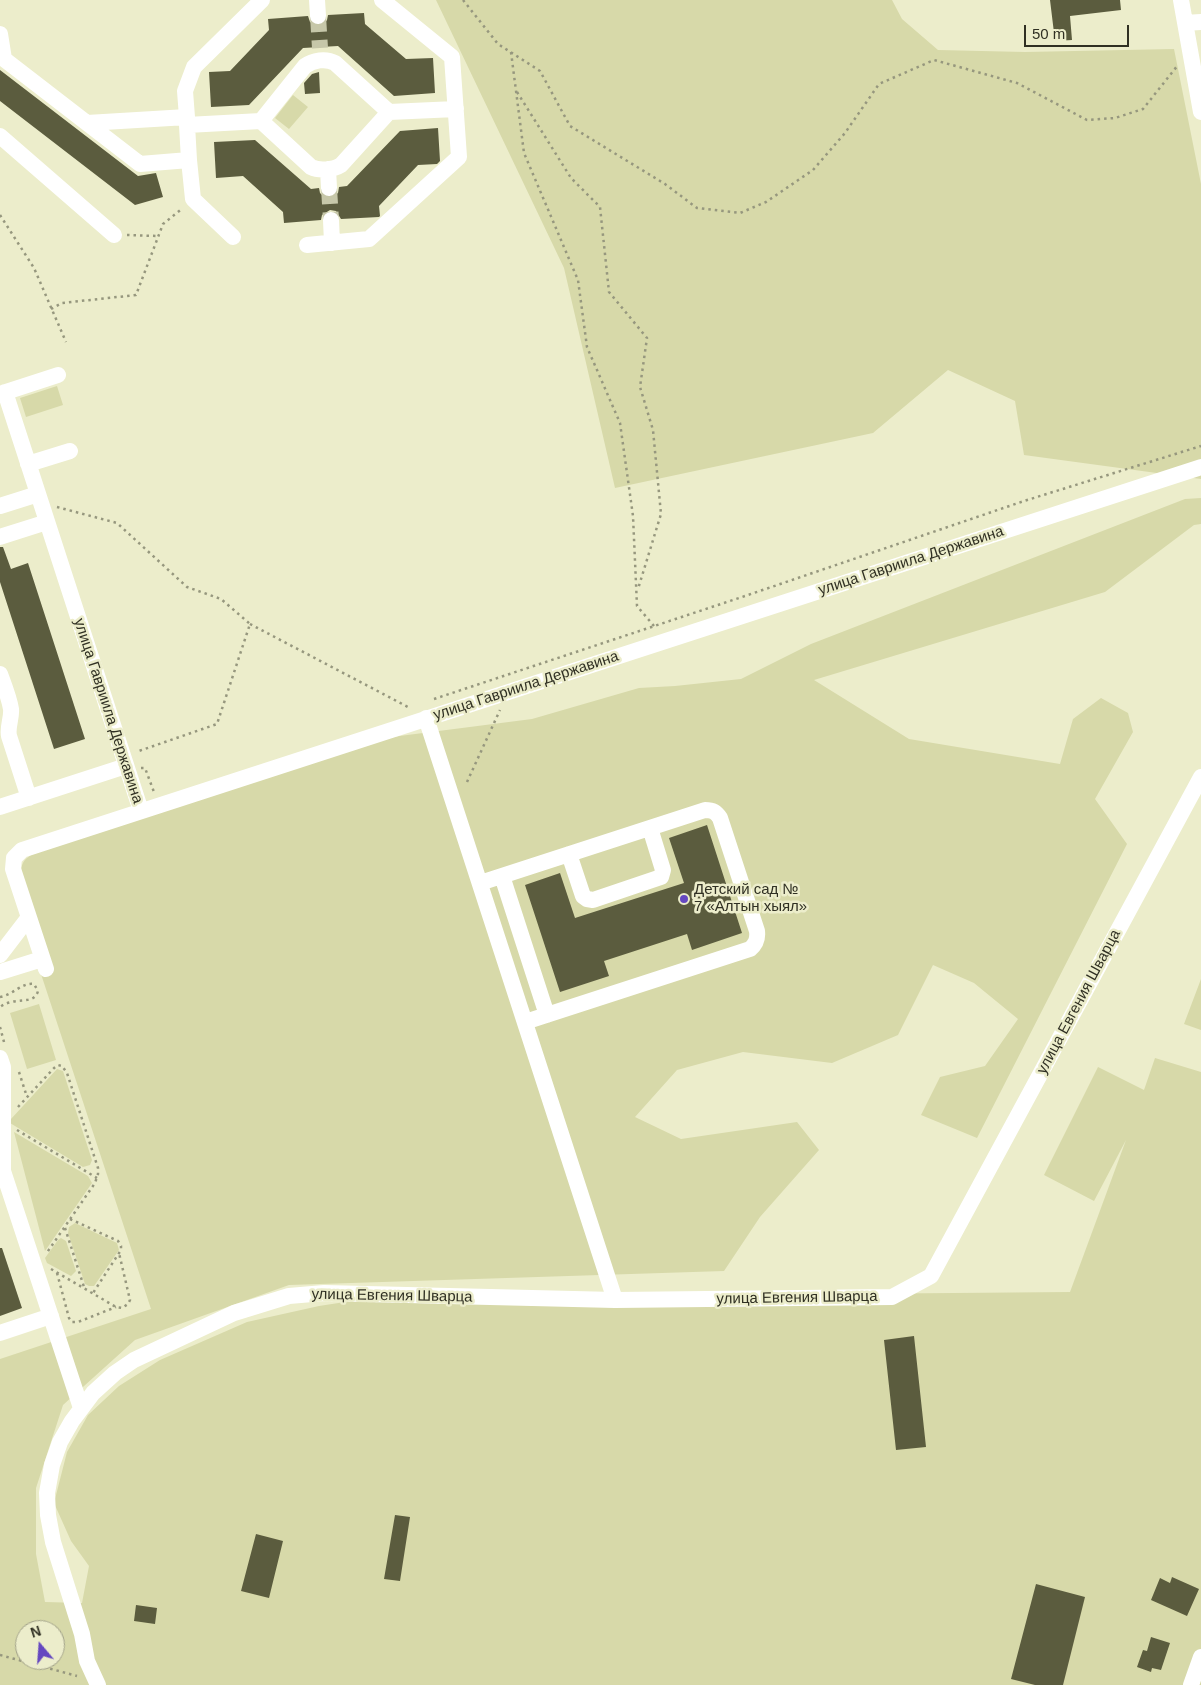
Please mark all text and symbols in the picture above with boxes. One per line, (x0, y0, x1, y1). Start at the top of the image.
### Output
scale bar (1026, 15, 1131, 47)
text: 50 m (1032, 25, 1065, 42)
street label: улица Гавриила Державина (816, 523, 1006, 599)
street label: улица Гавриила Державина (70, 616, 146, 806)
street label: улица Гавриила Державина (431, 648, 621, 724)
place label: Детский сад № 7 «Алтын хыял» (694, 881, 807, 916)
marker: Детский сад № 7 «Алтын хыял» (678, 893, 690, 905)
street label: улица Евгения Шварца (1033, 927, 1125, 1077)
street label: улица Евгения Шварца (311, 1286, 473, 1306)
street label: улица Евгения Шварца (716, 1288, 878, 1308)
north arrow (15, 1620, 65, 1670)
text: N (28, 1623, 43, 1641)

